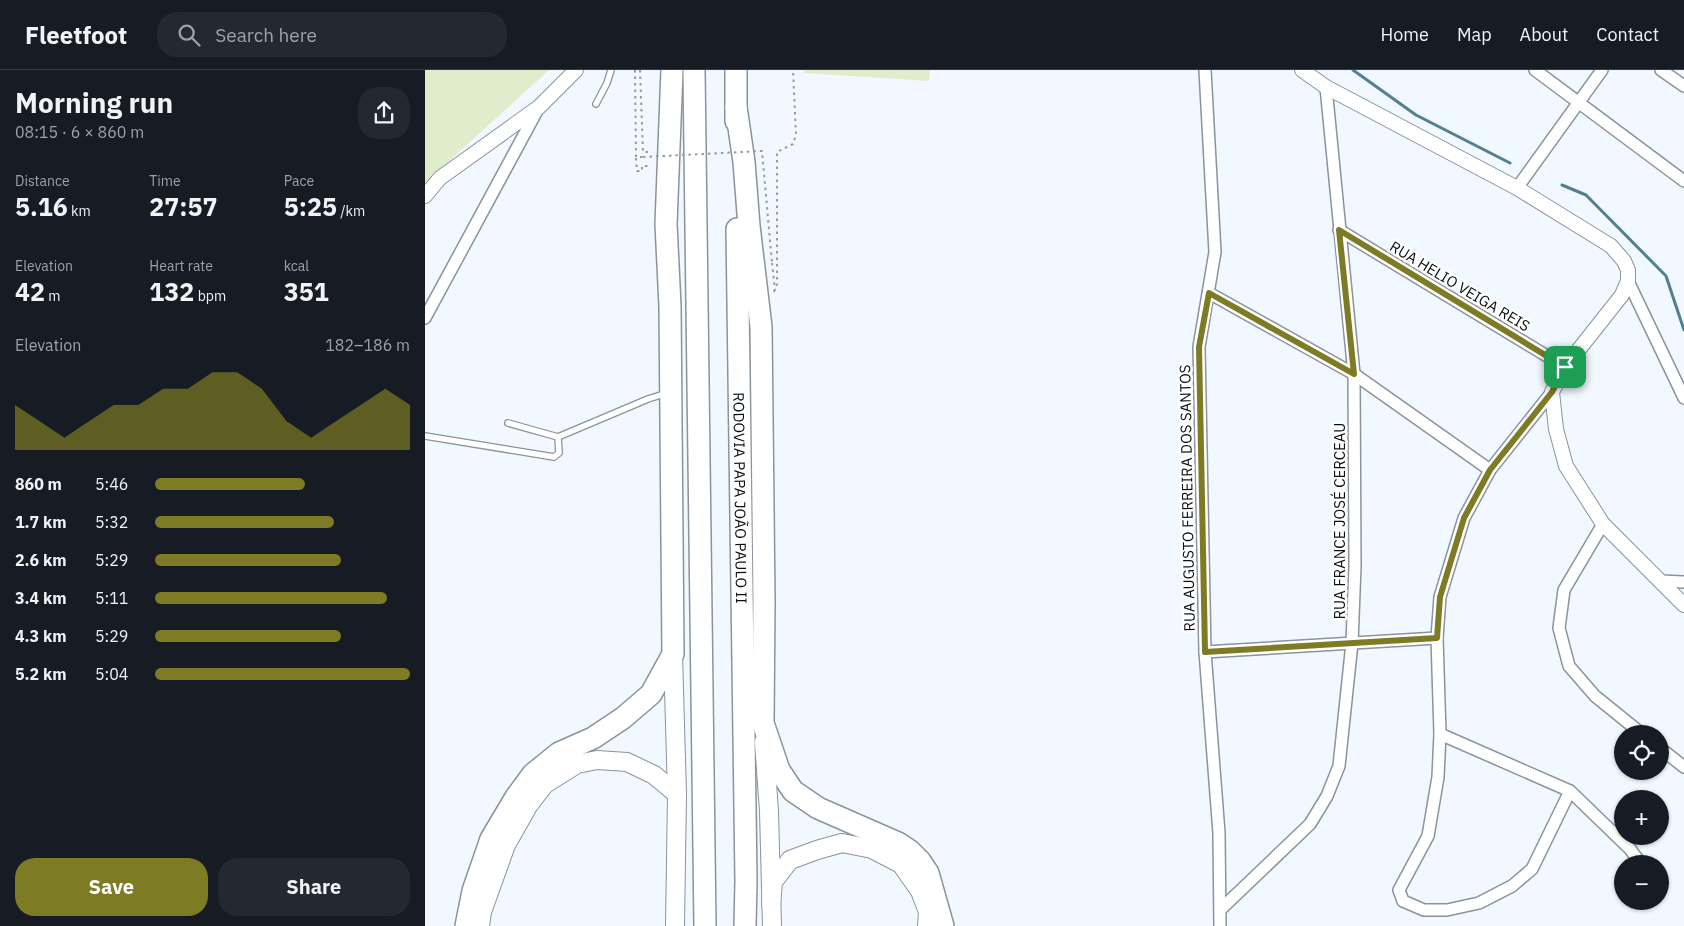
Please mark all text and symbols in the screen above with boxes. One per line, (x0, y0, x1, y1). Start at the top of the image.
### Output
search box (157, 12, 507, 57)
text: Fleetfoot (25, 19, 127, 51)
icon: search (175, 21, 203, 49)
text: Search here (215, 23, 317, 47)
text: Home (1381, 23, 1429, 46)
text: Map (1457, 23, 1492, 46)
text: About (1520, 23, 1568, 46)
text: Contact (1596, 23, 1659, 46)
text: Morning run (15, 84, 173, 121)
button: share (358, 87, 410, 139)
text: 08:15 · 6 × 860 m (15, 122, 144, 142)
text: Distance (15, 172, 70, 190)
text: Time (149, 172, 181, 190)
text: Pace (284, 172, 314, 190)
text: 5.16 (15, 190, 68, 223)
text: 27:57 (149, 190, 218, 223)
text: 5:25 (284, 190, 337, 223)
text: km (68, 202, 91, 220)
text: /km (337, 202, 365, 220)
street label: RUA HELIO VEIGA REIS (1386, 237, 1534, 335)
text: Elevation (15, 257, 73, 275)
text: Heart rate (149, 257, 213, 275)
text: kcal (284, 257, 309, 275)
text: 42 (15, 275, 45, 308)
text: 132 (149, 275, 194, 308)
text: 351 (284, 275, 329, 308)
text: m (45, 287, 61, 305)
text: bpm (194, 287, 226, 305)
text: Elevation (15, 335, 81, 355)
text: 182–186 m (325, 335, 410, 355)
pin (1544, 346, 1586, 388)
icon: arrive (1551, 353, 1579, 381)
street label: RUA AUGUSTO FERREIRA DOS SANTOS (1175, 364, 1199, 632)
street label: RODOVIA PAPA JOÃO PAULO II (730, 392, 752, 604)
street label: RUA FRANCE JOSÉ CERCEAU (1330, 423, 1349, 619)
text: 860 m (15, 474, 62, 494)
text: 5:46 (95, 474, 128, 494)
text: 1.7 km (15, 512, 66, 532)
text: 5:32 (95, 512, 128, 532)
text: 2.6 km (15, 550, 66, 570)
text: 5:29 (95, 550, 128, 570)
text: 3.4 km (15, 588, 66, 608)
text: 5:11 (95, 588, 128, 608)
text: 4.3 km (15, 626, 66, 646)
text: 5:29 (95, 626, 128, 646)
text: 5.2 km (15, 664, 66, 684)
text: 5:04 (95, 664, 128, 684)
map controls (1614, 725, 1669, 910)
button: locate (1614, 725, 1669, 780)
button: + (1614, 790, 1669, 845)
button: − (1614, 855, 1669, 910)
button: Save (15, 858, 208, 916)
button: Share (218, 858, 410, 916)

